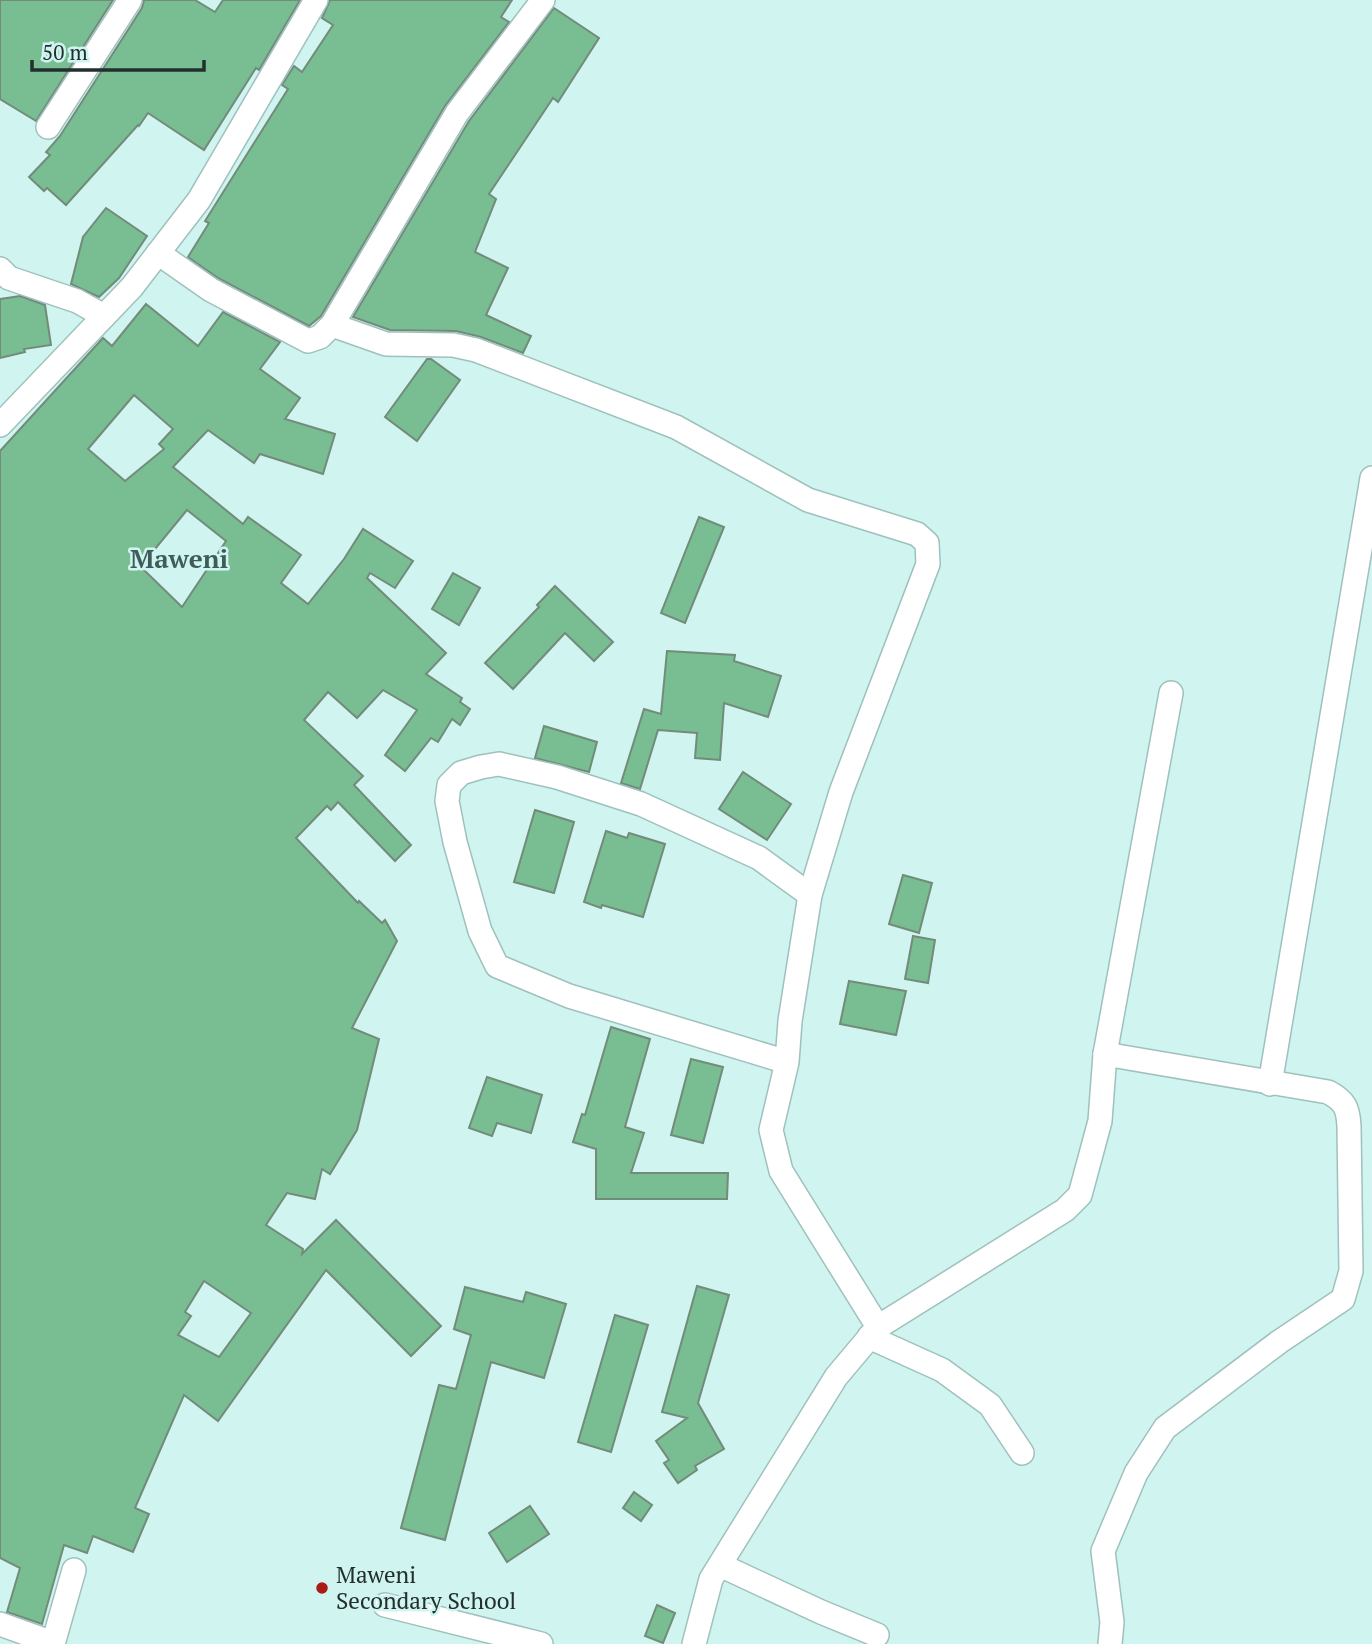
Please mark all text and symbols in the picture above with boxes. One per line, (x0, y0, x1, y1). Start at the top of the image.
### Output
scale bar (32, 28, 203, 72)
text: 50 m (42, 38, 88, 66)
district label: Maweni (130, 541, 228, 575)
place label: Maweni Secondary School (336, 1559, 516, 1616)
marker: Maweni Secondary School (314, 1580, 330, 1596)

